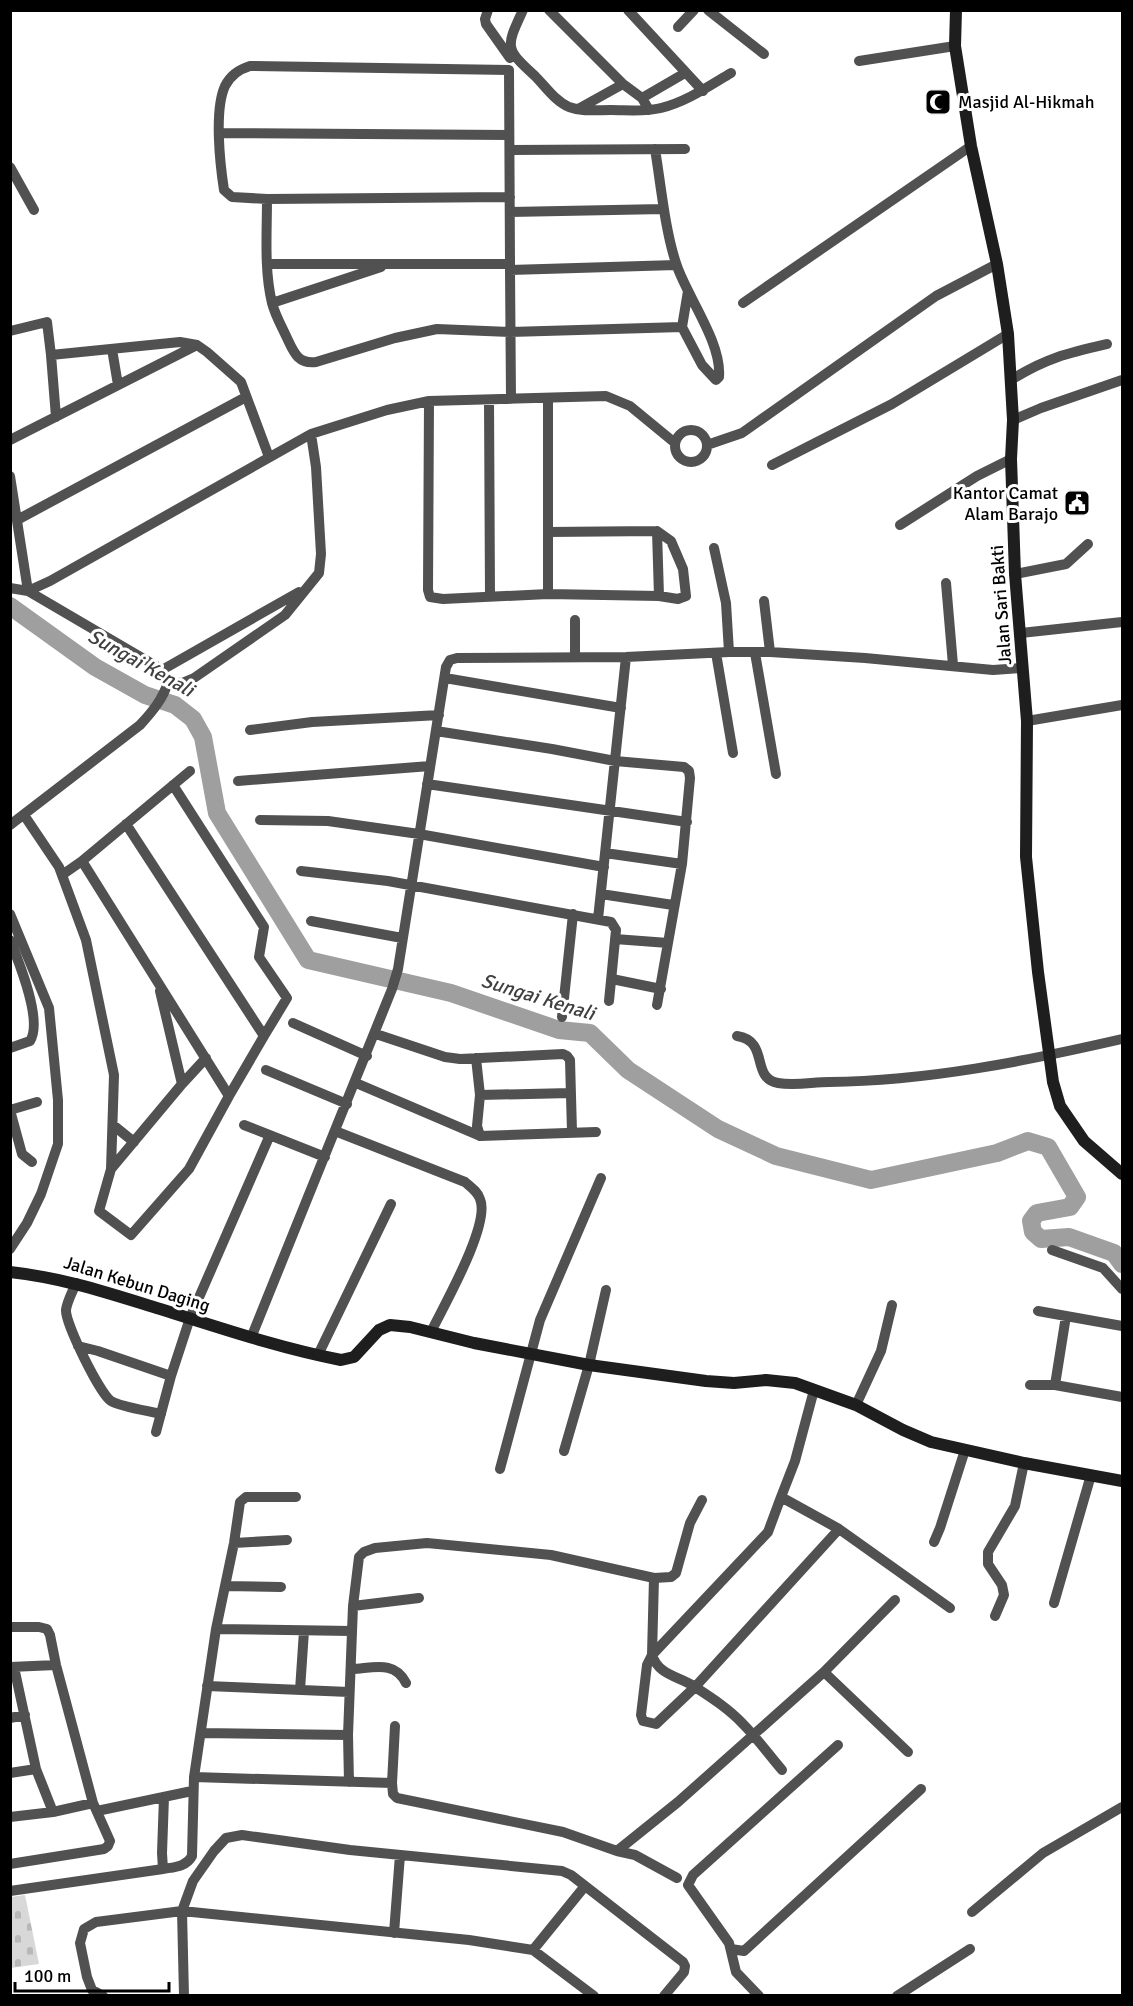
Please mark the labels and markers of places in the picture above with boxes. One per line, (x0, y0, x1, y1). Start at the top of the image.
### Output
mosque icon: Masjid Al-Hikmah (923, 87, 953, 117)
place label: Masjid Al-Hikmah (958, 91, 1095, 113)
place label: Kantor Camat Alam Barajo (953, 482, 1058, 525)
public building icon: Kantor Camat Alam Barajo (1062, 488, 1092, 518)

